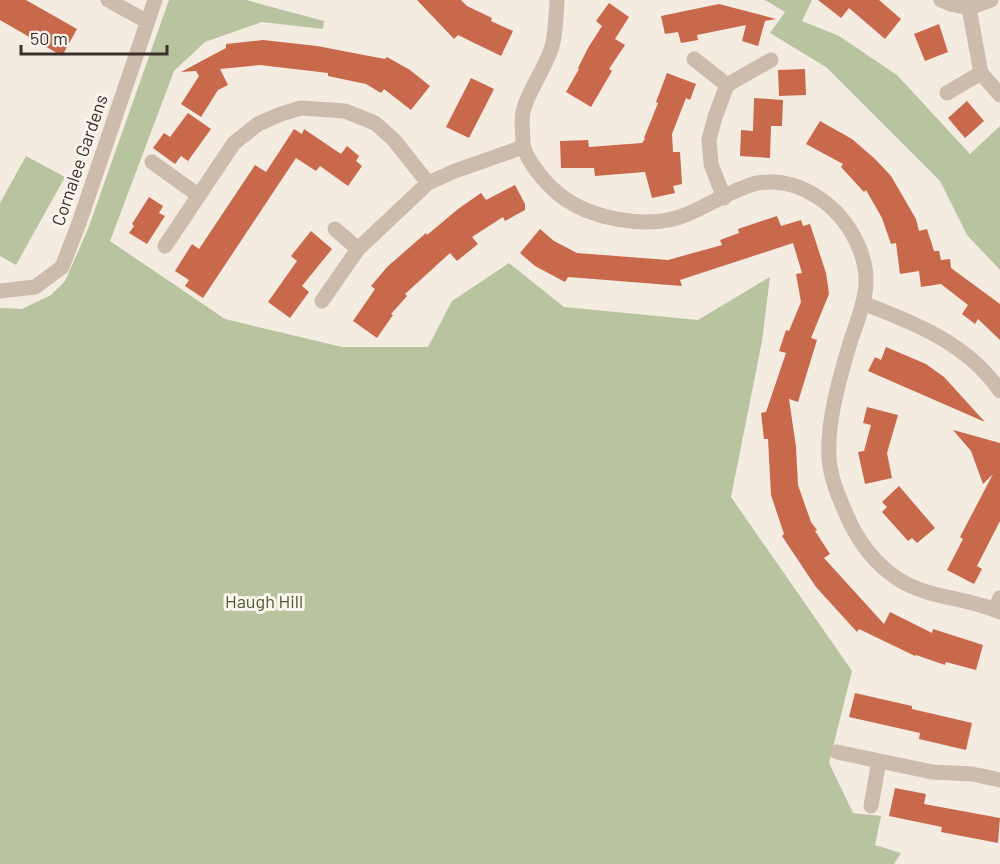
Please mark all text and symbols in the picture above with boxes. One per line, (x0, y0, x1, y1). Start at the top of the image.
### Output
scale bar (21, 18, 166, 56)
text: 50 m (30, 27, 68, 49)
street label: Cornalee Gardens (46, 91, 112, 229)
park label: Haugh Hill (225, 590, 303, 612)

